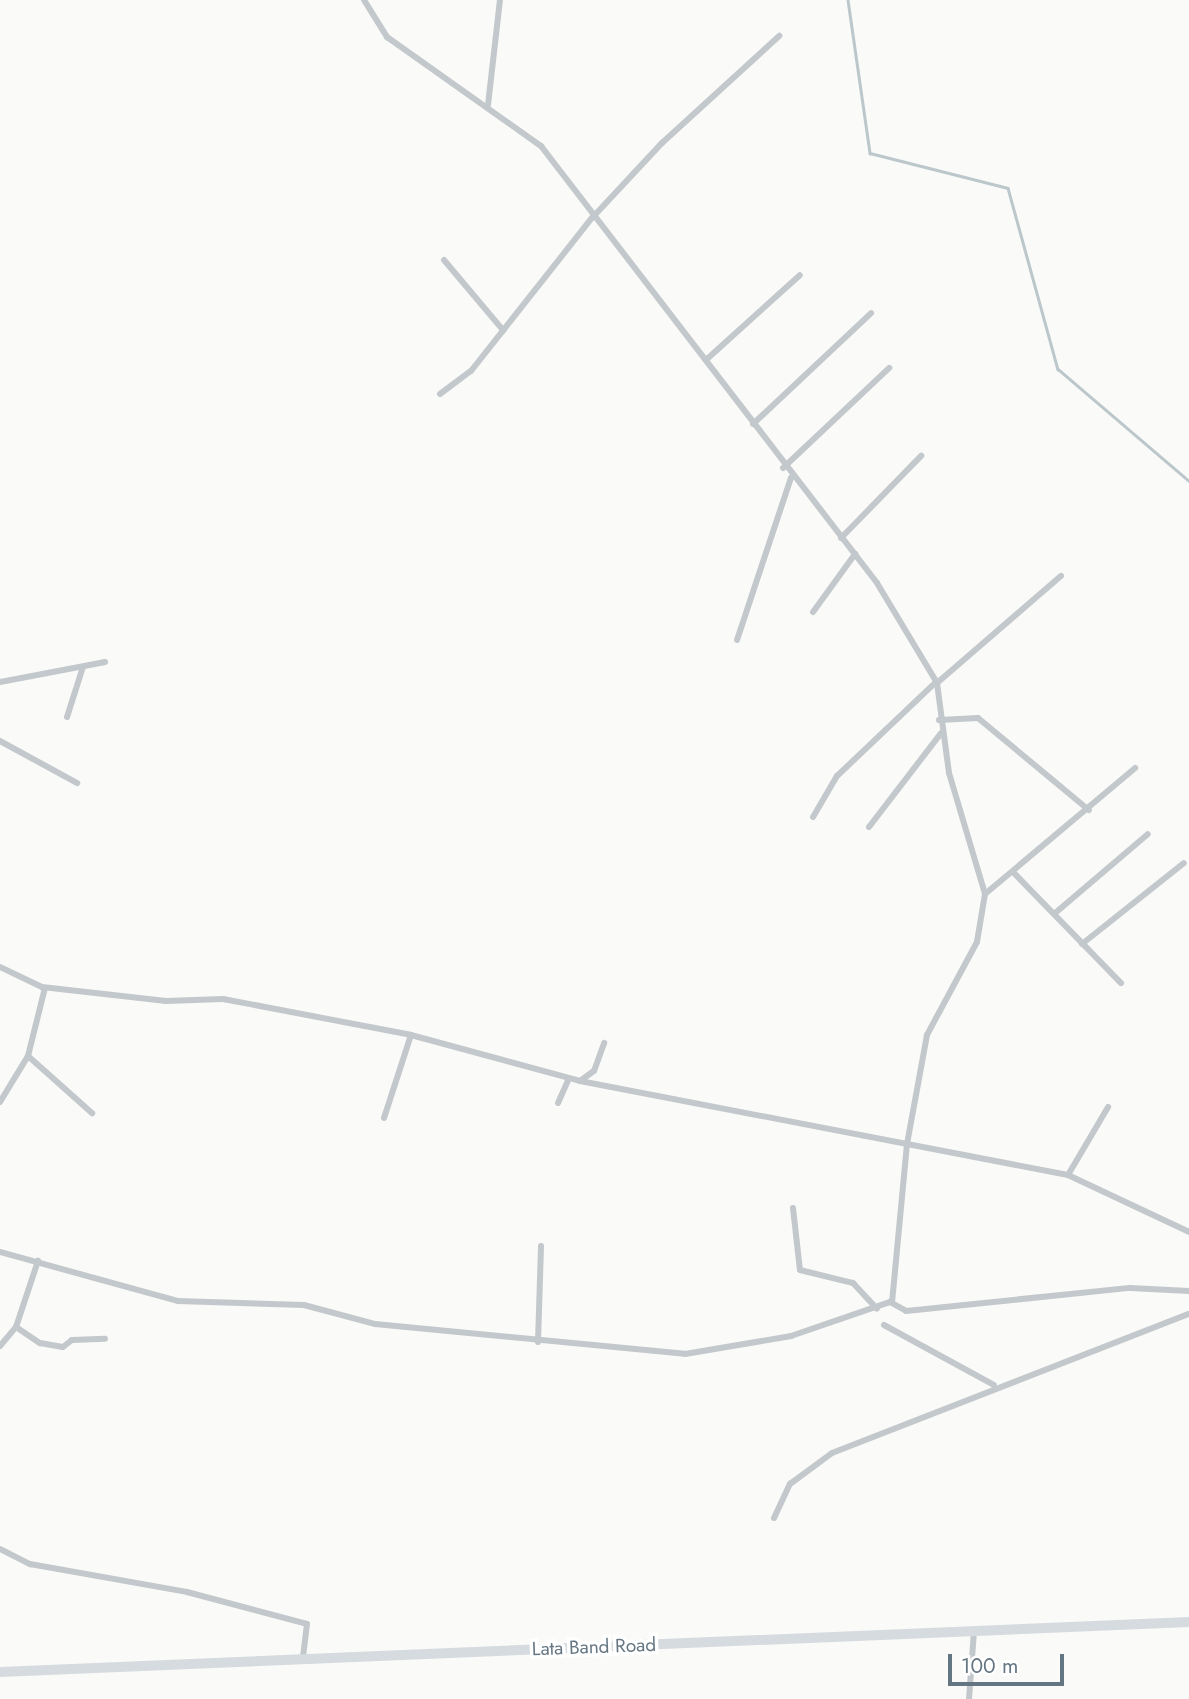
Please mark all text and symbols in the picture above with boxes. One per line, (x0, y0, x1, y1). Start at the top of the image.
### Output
street label: Lata Band Road (531, 1633, 657, 1661)
scale bar (951, 1640, 1066, 1684)
text: 100 m (961, 1651, 1018, 1681)

